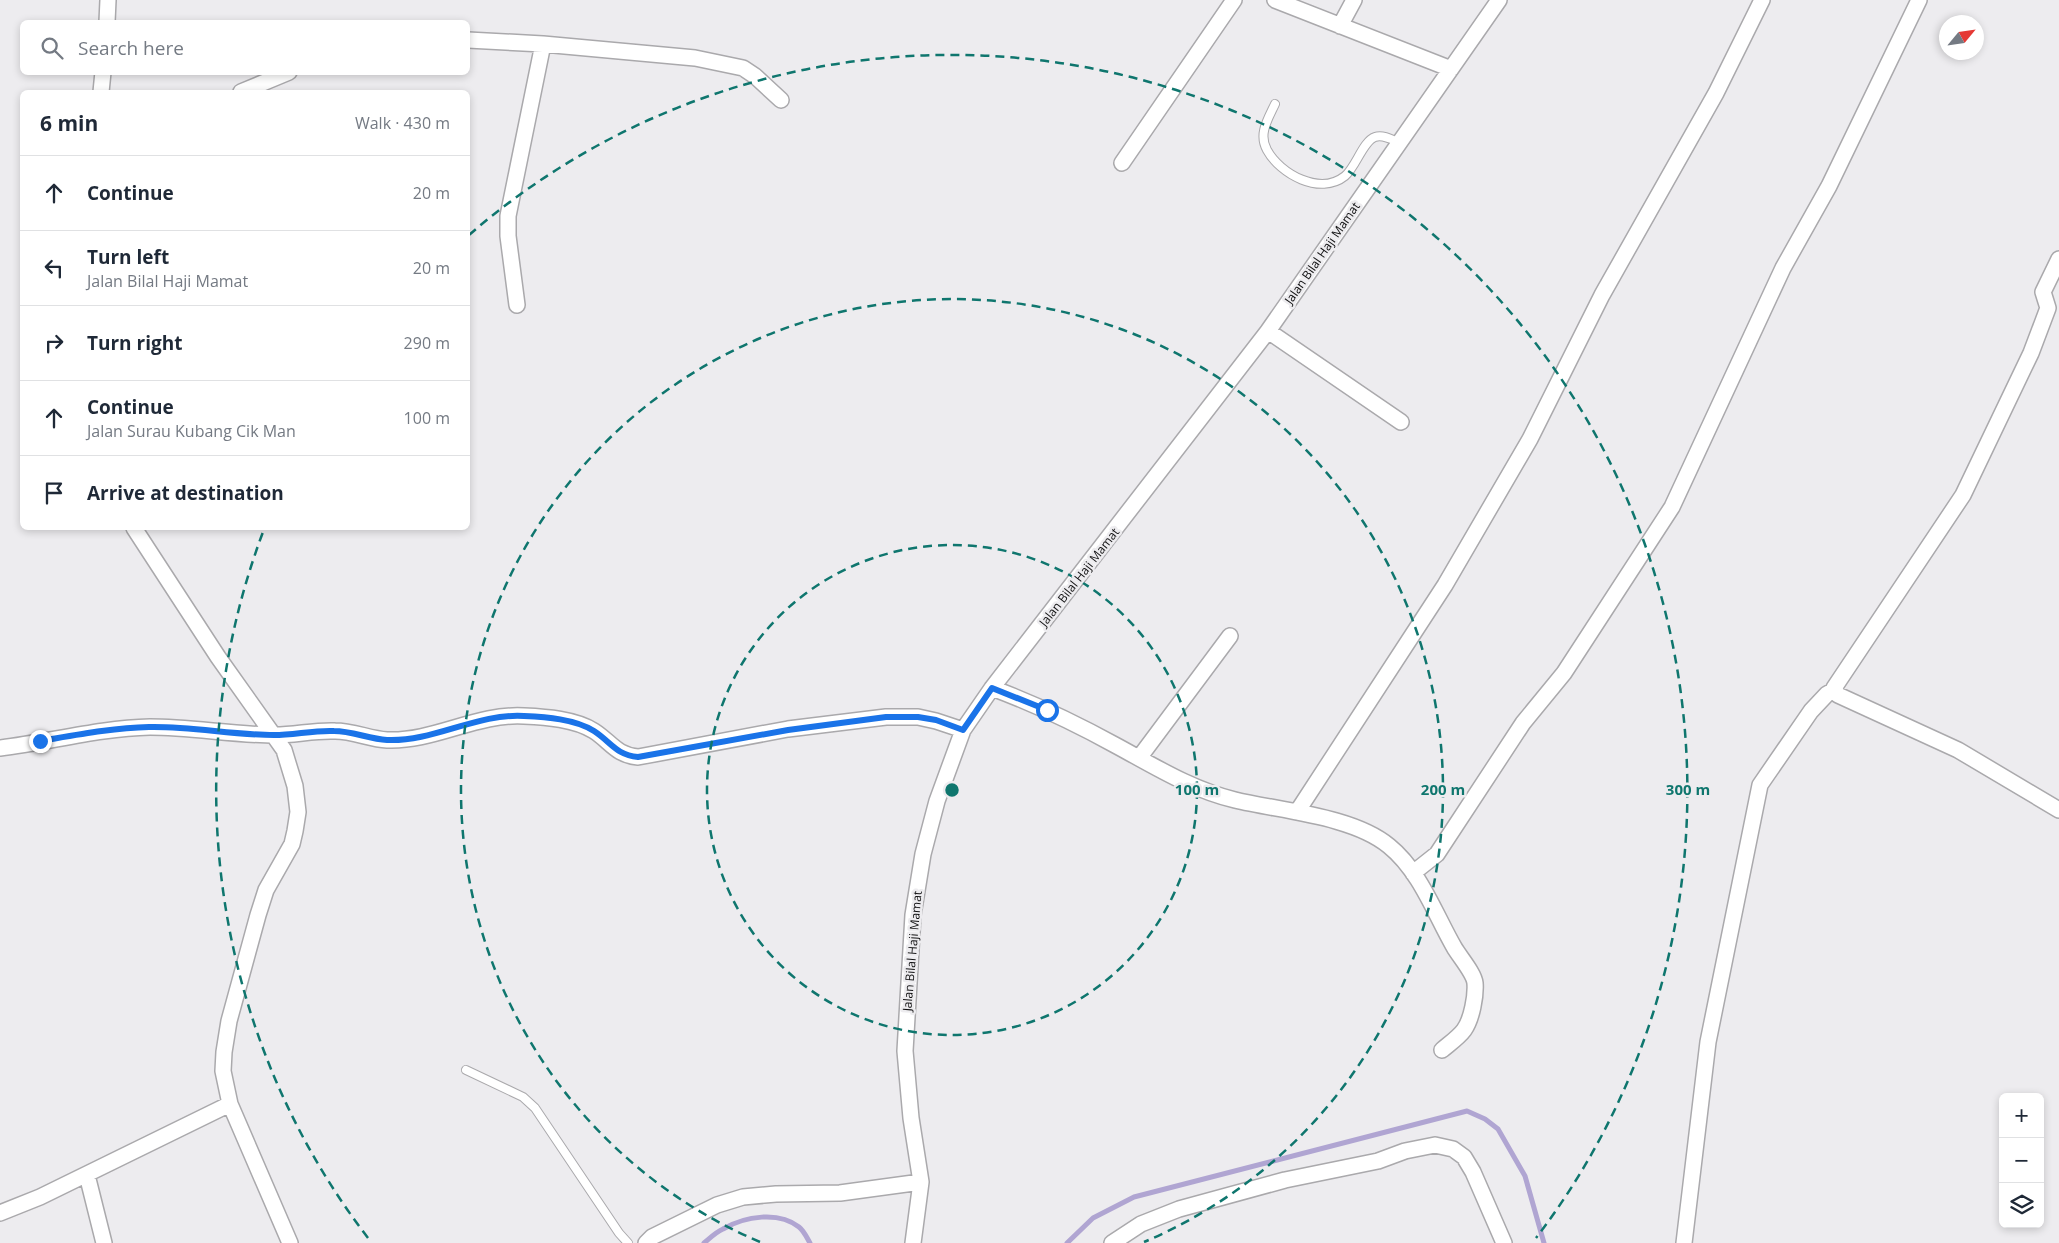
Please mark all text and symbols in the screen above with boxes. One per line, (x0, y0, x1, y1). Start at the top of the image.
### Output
north arrow (1939, 15, 1984, 60)
search box (20, 20, 470, 75)
icon: search (38, 34, 66, 62)
text: Search here (78, 35, 184, 61)
text: 6 min (40, 109, 98, 137)
text: Walk · 430 m (355, 112, 450, 134)
icon: ahead (40, 179, 68, 207)
text: Continue (87, 180, 174, 206)
text: 20 m (413, 182, 450, 204)
street label: Jalan Bilal Haji Mamat (1280, 199, 1364, 308)
text: Turn left (87, 244, 169, 270)
icon: left (40, 254, 68, 282)
text: 20 m (413, 257, 450, 279)
text: Jalan Bilal Haji Mamat (87, 270, 248, 292)
icon: right (40, 329, 68, 357)
text: Turn right (87, 330, 182, 356)
text: 290 m (404, 332, 450, 354)
text: Continue (87, 394, 174, 420)
icon: ahead (40, 404, 68, 432)
text: 100 m (404, 407, 450, 429)
text: Jalan Surau Kubang Cik Man (87, 420, 296, 442)
icon: arrive (40, 479, 68, 507)
text: Arrive at destination (87, 480, 284, 506)
street label: Jalan Bilal Haji Mamat (1034, 524, 1123, 631)
route start (1036, 699, 1059, 722)
route end (29, 730, 52, 753)
text: 100 m (1175, 779, 1219, 799)
text: 200 m (1421, 779, 1465, 799)
text: 300 m (1666, 779, 1710, 799)
centre of rings (943, 781, 961, 799)
street label: Jalan Bilal Haji Mamat (898, 890, 926, 1013)
map controls (1999, 1093, 2044, 1228)
button: + (1999, 1093, 2044, 1138)
button: − (1999, 1138, 2044, 1183)
button: layers (1999, 1183, 2044, 1228)

